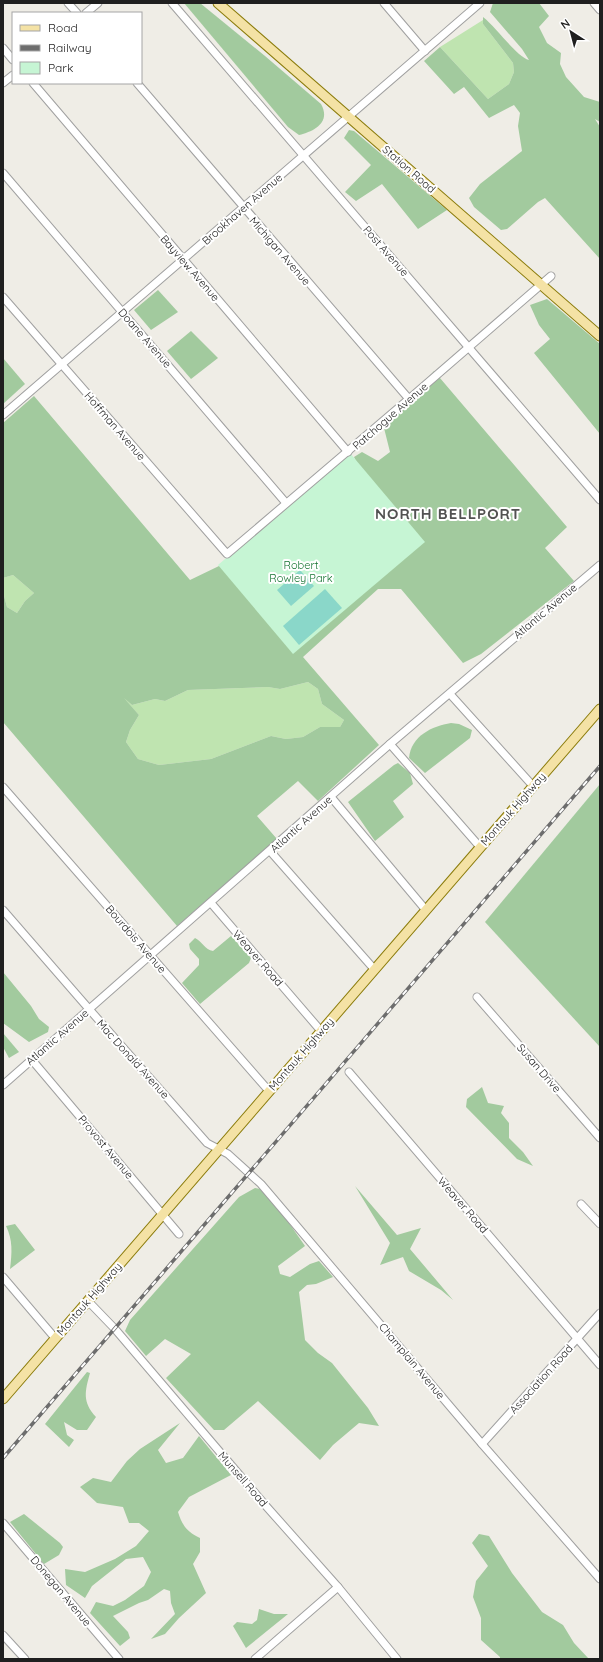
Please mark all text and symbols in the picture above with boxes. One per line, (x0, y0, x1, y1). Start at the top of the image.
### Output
legend (12, 12, 142, 84)
north arrow (551, 12, 591, 52)
text: N (558, 16, 573, 32)
text: Road (48, 20, 78, 35)
text: Railway (48, 40, 92, 55)
text: Park (48, 60, 73, 75)
street label: Station Road (380, 142, 438, 196)
street label: Brookhaven Avenue (199, 170, 285, 248)
street label: Michigan Avenue (246, 214, 314, 288)
street label: Post Avenue (360, 223, 412, 279)
street label: Bayview Avenue (157, 232, 223, 304)
street label: Doane Avenue (115, 305, 175, 371)
street label: Patchogue Avenue (349, 379, 431, 453)
street label: Hoffman Avenue (81, 389, 149, 463)
district label: NORTH BELLPORT (375, 504, 521, 523)
park label: Robert Rowley Park (269, 558, 333, 585)
street label: Atlantic Avenue (510, 580, 580, 642)
street label: Montauk Highway (477, 770, 549, 848)
street label: Atlantic Avenue (267, 792, 335, 856)
street label: Bourdois Avenue (103, 902, 169, 976)
street label: Weaver Road (230, 927, 286, 989)
street label: Atlantic Avenue (23, 1006, 91, 1068)
street label: Montauk Highway (265, 1015, 337, 1093)
street label: Mac Donald Avenue (94, 1016, 172, 1102)
street label: Susan Drive (514, 1041, 564, 1095)
street label: Provost Avenue (75, 1112, 137, 1182)
street label: Weaver Road (435, 1174, 491, 1236)
street label: Montauk Highway (53, 1260, 125, 1338)
street label: Champlain Avenue (376, 1320, 448, 1402)
street label: Association Road (506, 1342, 576, 1416)
street label: Munsell Road (215, 1449, 271, 1509)
street label: Donegan Avenue (27, 1553, 95, 1629)

